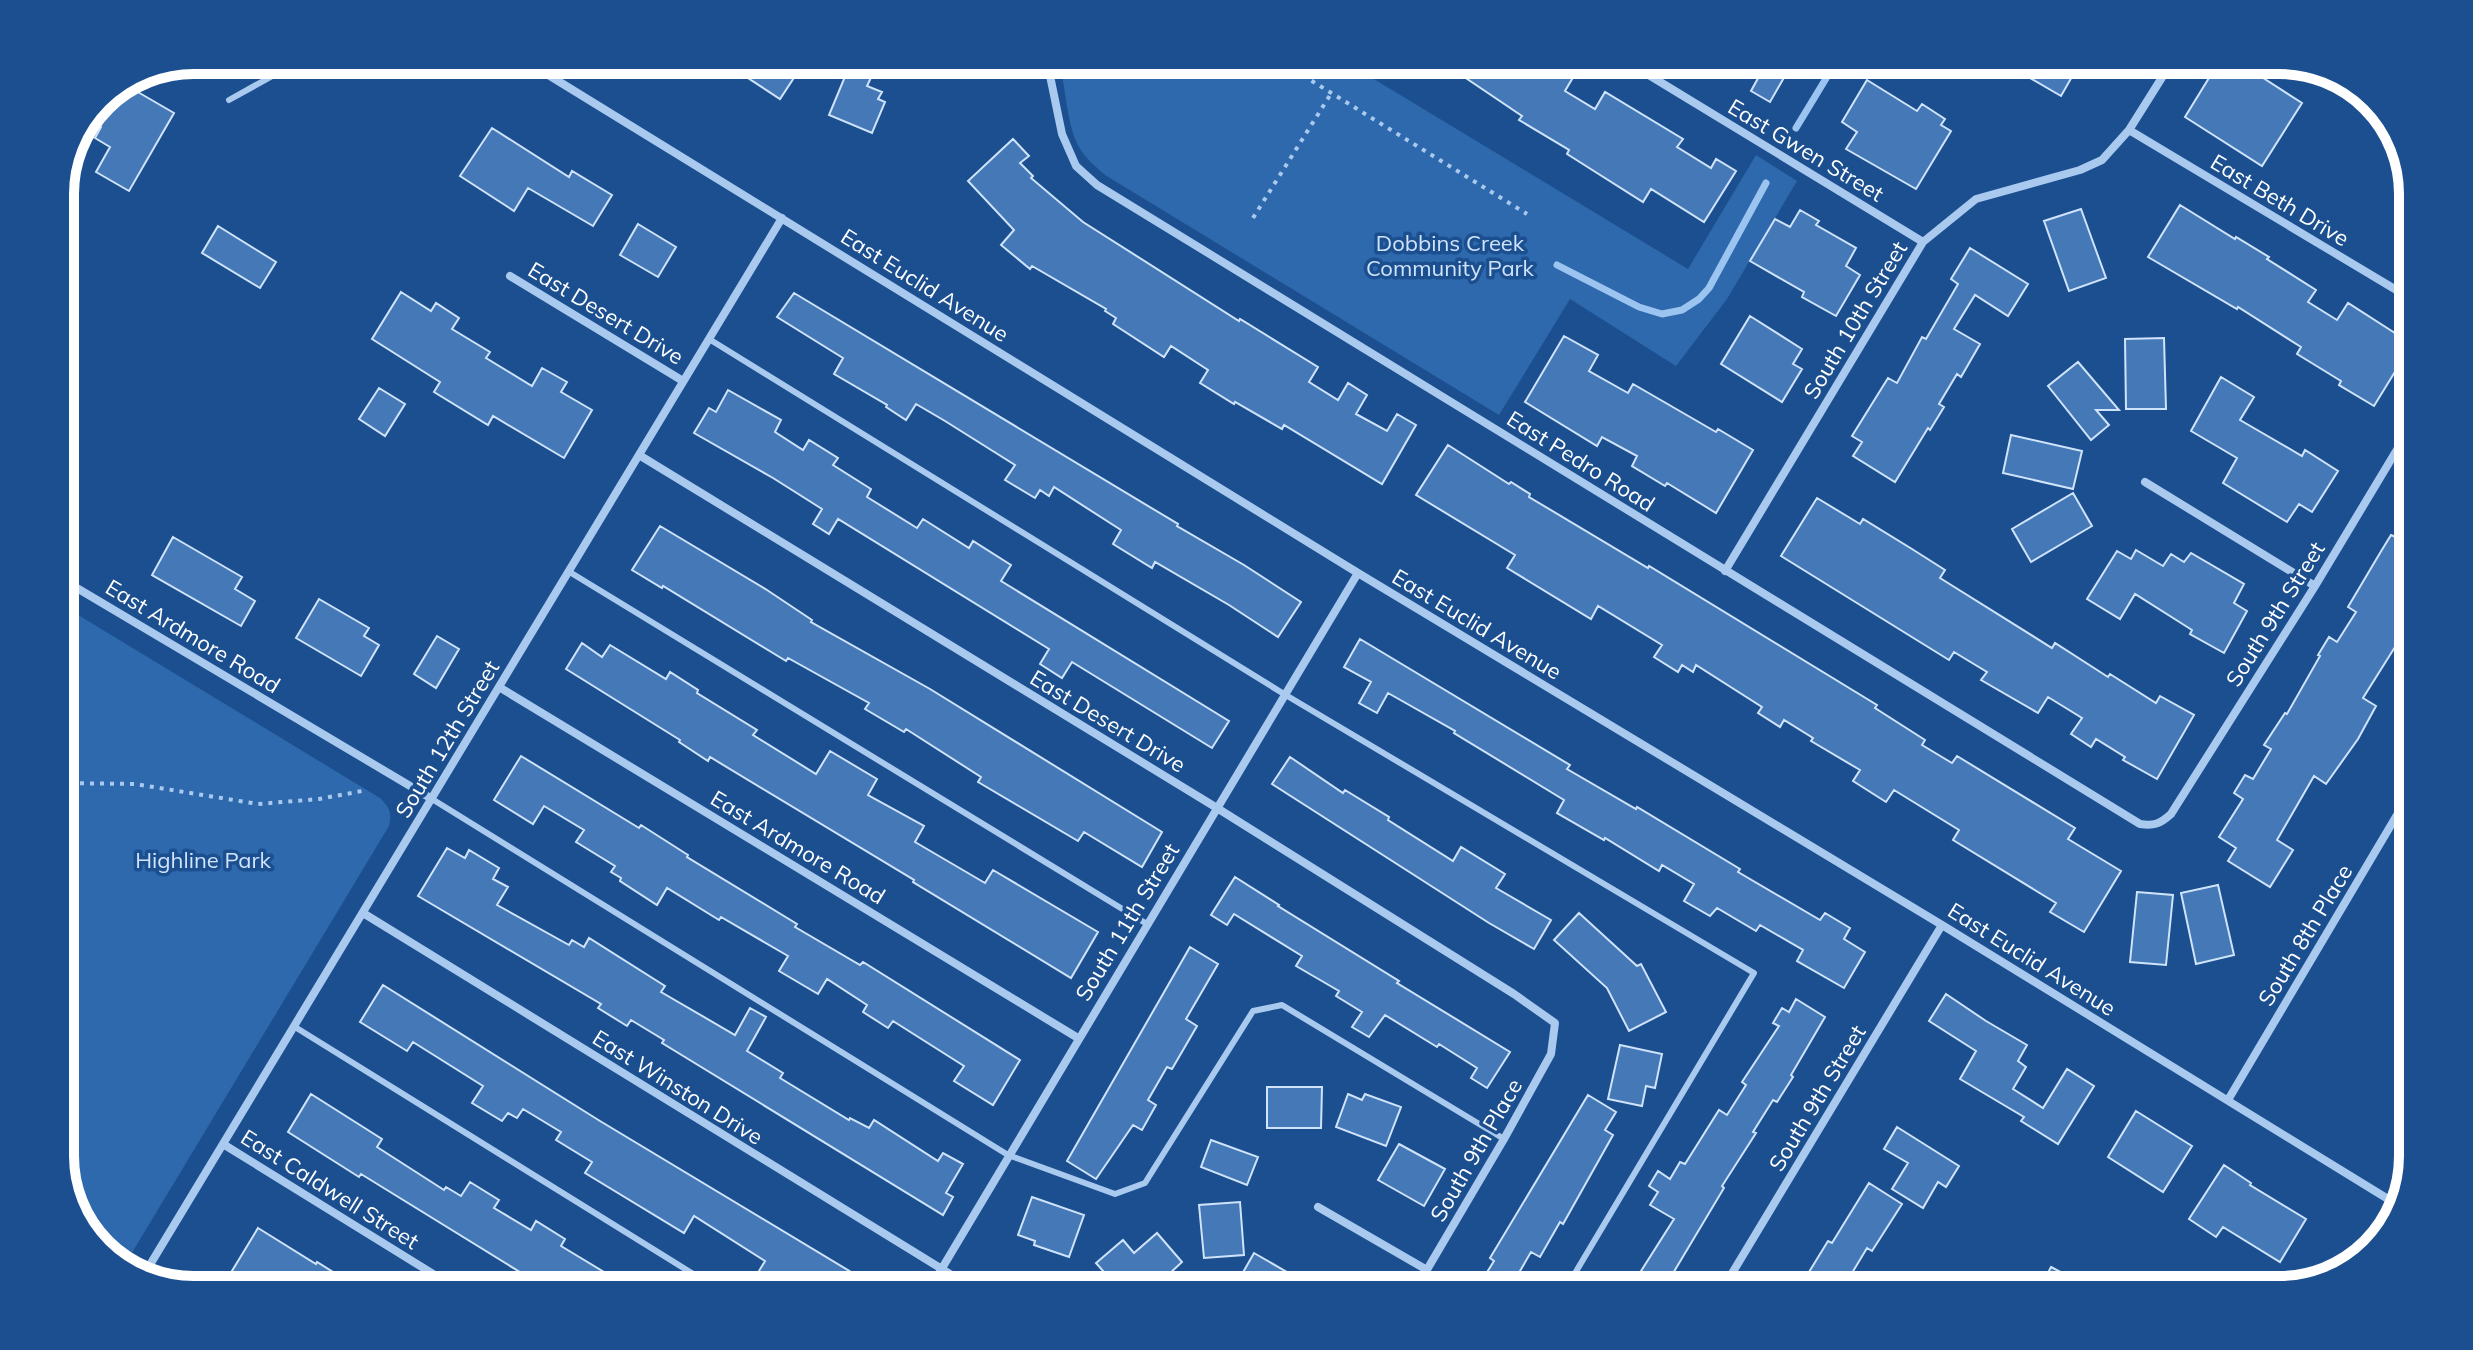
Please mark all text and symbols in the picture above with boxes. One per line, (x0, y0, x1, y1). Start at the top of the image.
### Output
street label: East Gwen Street (1723, 92, 1889, 208)
street label: East Beth Drive (2206, 148, 2354, 252)
street label: East Euclid Avenue (836, 222, 1014, 348)
park label: Dobbins Creek Community Park (1366, 229, 1535, 282)
street label: South 10th Street (1797, 236, 1913, 404)
street label: East Desert Drive (523, 256, 689, 370)
street label: East Pedro Road (1502, 404, 1660, 518)
street label: South 9th Street (2219, 536, 2331, 692)
street label: East Euclid Avenue (1387, 562, 1567, 686)
street label: East Ardmore Road (101, 573, 285, 699)
street label: South 12th Street (389, 655, 505, 823)
street label: East Desert Drive (1025, 664, 1191, 778)
street label: East Ardmore Road (706, 784, 890, 910)
street label: South 11th Street (1069, 838, 1185, 1006)
park label: Highline Park (135, 846, 271, 874)
street label: South 8th Place (2252, 859, 2358, 1011)
street label: East Euclid Avenue (1943, 896, 2121, 1022)
street label: South 9th Street (1762, 1020, 1872, 1176)
street label: East Winston Drive (588, 1023, 768, 1151)
street label: South 9th Place (1424, 1074, 1528, 1226)
street label: East Caldwell Street (236, 1123, 424, 1255)

